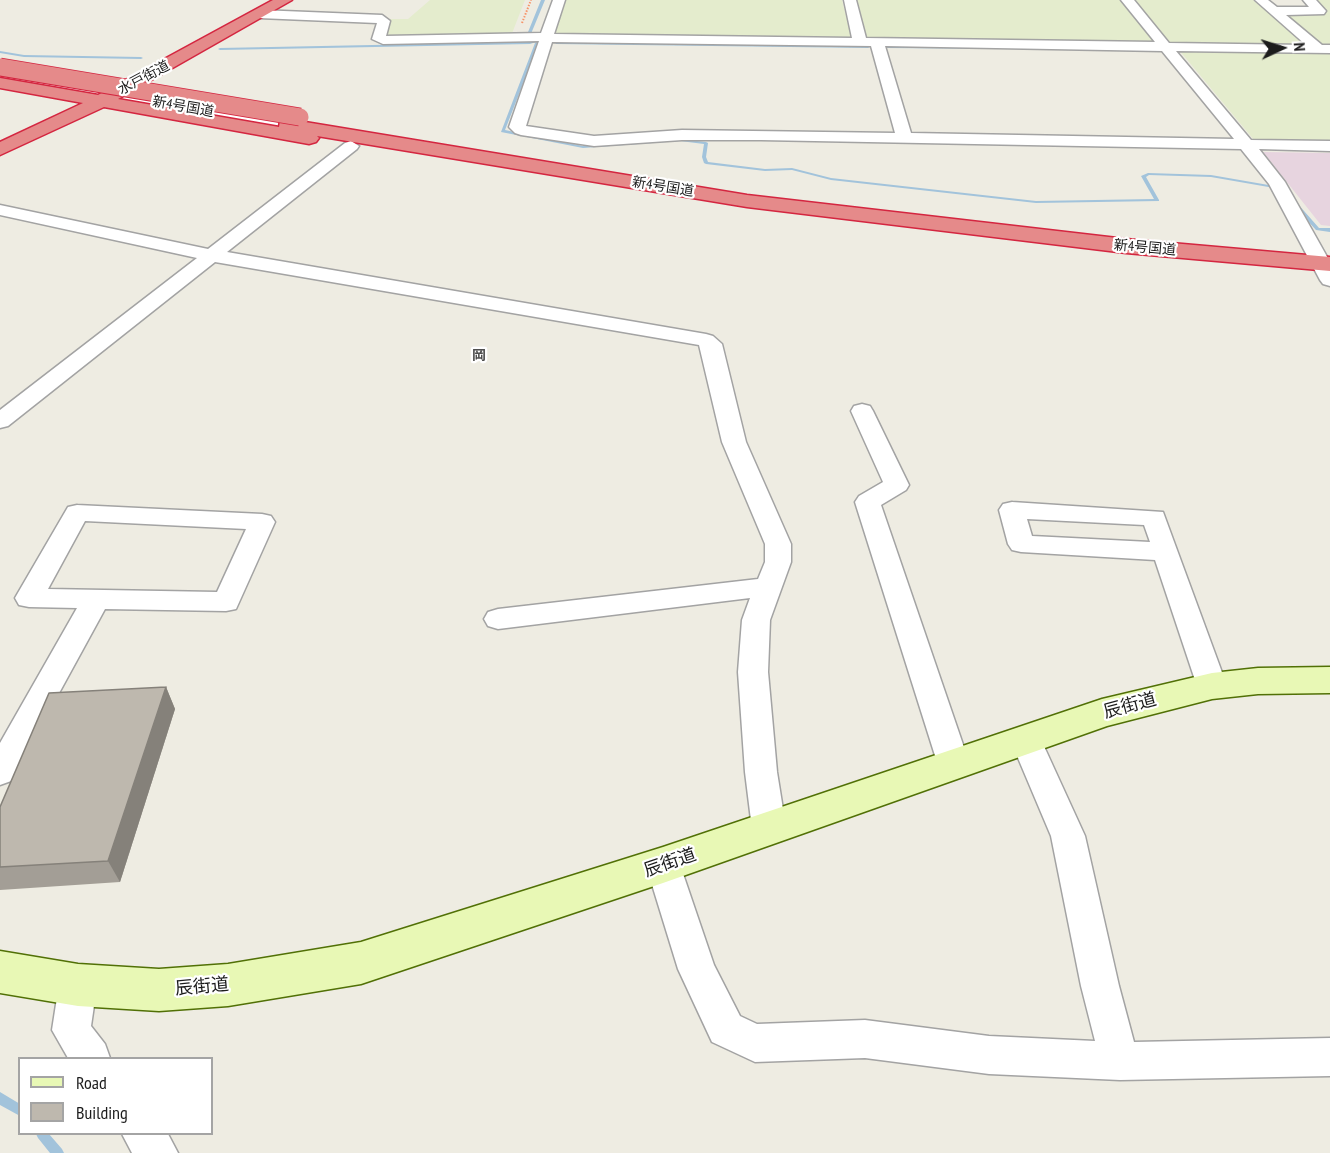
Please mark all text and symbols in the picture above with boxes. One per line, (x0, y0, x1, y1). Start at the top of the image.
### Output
north arrow (1252, 18, 1312, 78)
text: N (1290, 42, 1310, 52)
street label: 水戸街道 (115, 57, 173, 99)
street label: 新4号国道 (151, 93, 215, 121)
street label: 新4号国道 (631, 174, 695, 200)
street label: 新4号国道 (1113, 237, 1177, 259)
district label: 岡 (472, 348, 486, 364)
street label: 辰街道 (1101, 689, 1159, 723)
street label: 辰街道 (641, 844, 699, 882)
street label: 辰街道 (174, 974, 230, 1000)
legend (18, 1057, 213, 1135)
text: Road (76, 1071, 107, 1094)
text: Building (76, 1101, 128, 1124)

